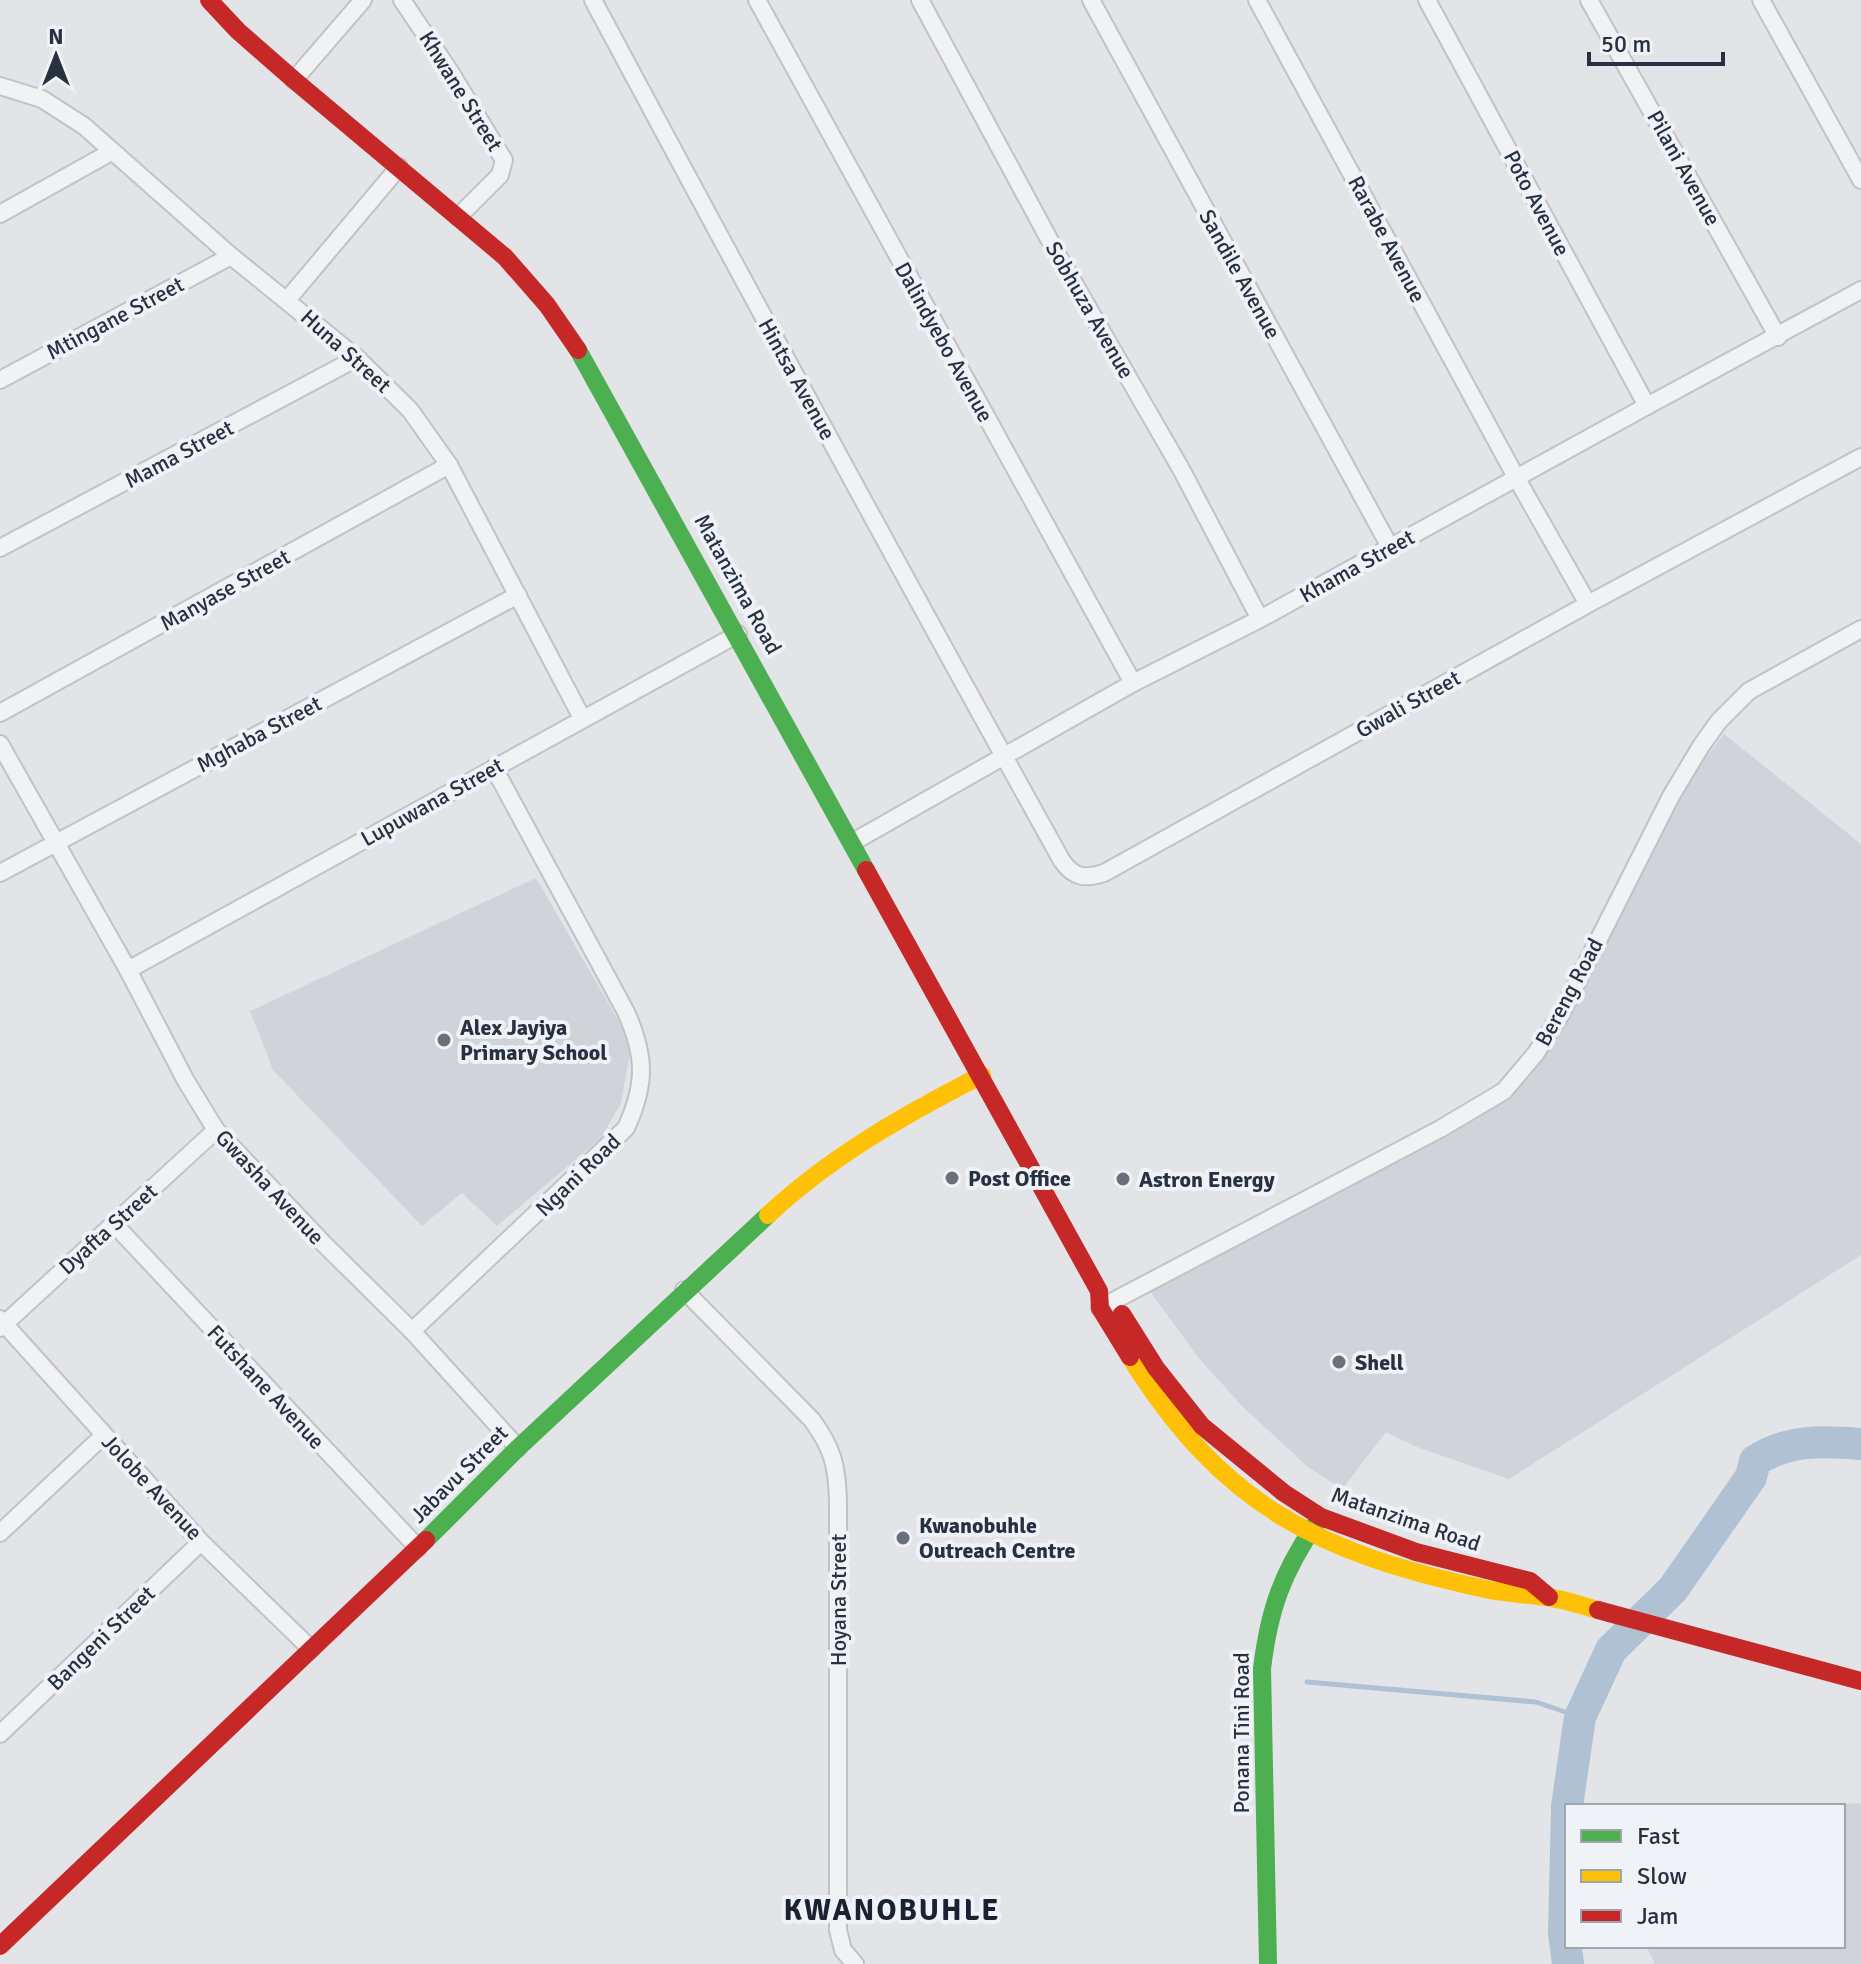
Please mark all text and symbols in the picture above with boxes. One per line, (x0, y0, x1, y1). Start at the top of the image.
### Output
north arrow (16, 16, 96, 96)
scale bar (1589, 16, 1723, 66)
text: N (48, 23, 64, 50)
street label: Khwane Street (413, 26, 509, 156)
text: 50 m (1601, 29, 1651, 59)
street label: Pilani Avenue (1641, 106, 1727, 230)
street label: Poto Avenue (1498, 146, 1576, 260)
street label: Rarabe Avenue (1342, 171, 1432, 307)
street label: Sandile Avenue (1193, 205, 1287, 343)
street label: Sobhuza Avenue (1040, 237, 1140, 383)
street label: Dalindyebo Avenue (889, 257, 999, 427)
street label: Mtingane Street (42, 270, 189, 365)
street label: Huna Street (295, 303, 397, 399)
street label: Hintsa Avenue (752, 313, 842, 445)
street label: Mama Street (120, 414, 238, 494)
street label: Matanzima Road (688, 509, 788, 659)
street label: Khama Street (1295, 523, 1419, 609)
street label: Manyase Street (155, 543, 295, 637)
street label: Gwali Street (1351, 664, 1465, 744)
street label: Mghaba Street (192, 690, 326, 778)
street label: Lupuwana Street (356, 752, 508, 852)
street label: Bereng Road (1529, 933, 1609, 1051)
place label: Alex Jayiya Primary School (460, 1014, 607, 1066)
marker: Alex Jayiya Primary School (435, 1031, 453, 1049)
street label: Gwasha Avenue (210, 1124, 330, 1250)
street label: Ngani Road (530, 1128, 626, 1222)
place label: Post Office (968, 1165, 1071, 1192)
place label: Astron Energy (1139, 1166, 1275, 1193)
marker: Post Office (943, 1169, 961, 1187)
marker: Astron Energy (1114, 1170, 1132, 1188)
street label: Dyafta Street (53, 1178, 163, 1280)
street label: Futshane Avenue (202, 1319, 330, 1455)
place label: Shell (1355, 1349, 1404, 1376)
marker: Shell (1330, 1353, 1348, 1371)
street label: Jabavu Street (405, 1419, 514, 1528)
street label: Jolobe Avenue (96, 1428, 208, 1546)
street label: Matanzima Road (1328, 1481, 1484, 1557)
place label: Kwanobuhle Outreach Centre (919, 1512, 1076, 1564)
marker: Kwanobuhle Outreach Centre (894, 1529, 912, 1547)
street label: Hoyana Street (825, 1533, 852, 1666)
street label: Bangeni Street (42, 1580, 161, 1696)
street label: Ponana Tini Road (1228, 1652, 1255, 1814)
legend (1565, 1804, 1845, 1948)
text: Fast (1637, 1821, 1680, 1851)
text: Slow (1637, 1861, 1687, 1891)
district label: KWANOBUHLE (783, 1892, 1001, 1929)
text: Jam (1637, 1901, 1678, 1931)

